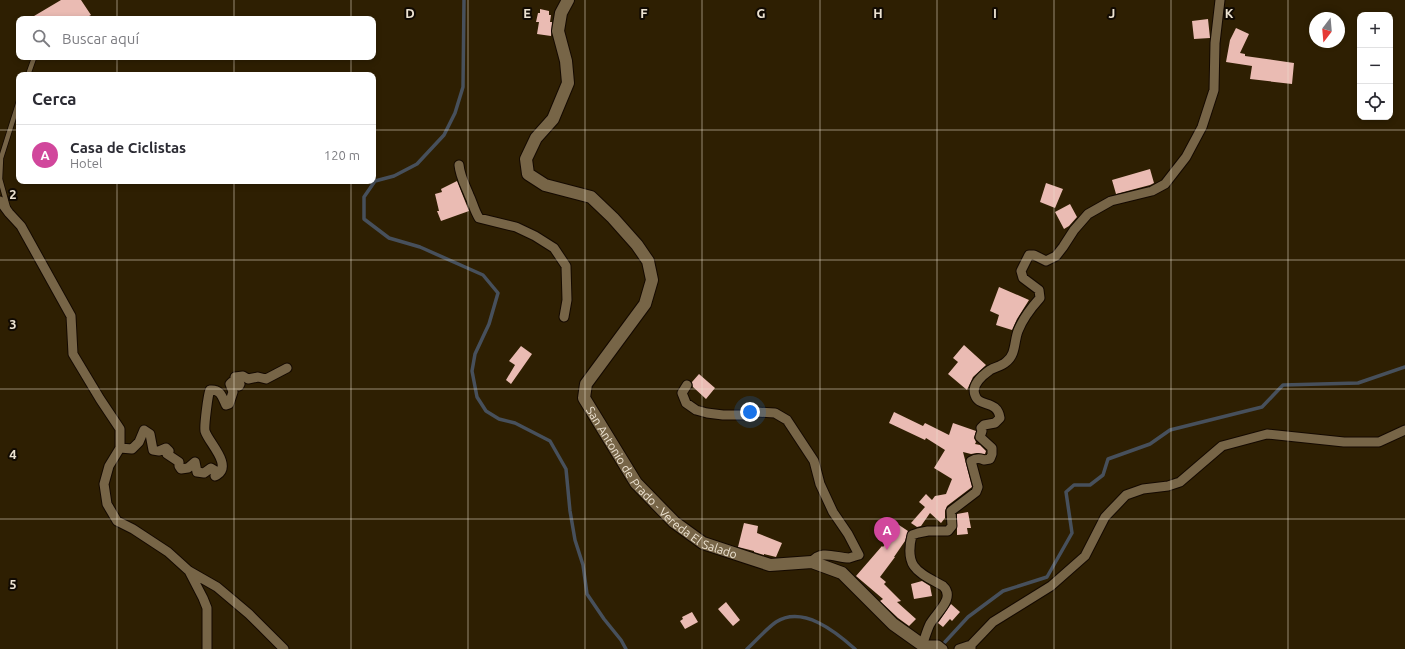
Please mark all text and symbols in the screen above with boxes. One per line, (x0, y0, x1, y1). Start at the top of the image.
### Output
text: D (405, 6, 415, 20)
text: E (523, 6, 531, 20)
text: F (640, 6, 648, 20)
text: G (757, 6, 766, 20)
text: H (873, 6, 883, 20)
text: I (993, 6, 997, 20)
text: J (1109, 6, 1115, 20)
text: K (1225, 6, 1234, 20)
north arrow (1309, 12, 1345, 48)
map controls (1357, 12, 1393, 120)
button: + (1357, 12, 1393, 48)
search box (16, 16, 376, 60)
icon: search (30, 27, 52, 49)
text: Buscar aquí (62, 30, 139, 47)
button: − (1357, 48, 1393, 84)
button: locate (1357, 84, 1393, 120)
text: Cerca (32, 89, 77, 108)
text: Casa de Ciclistas (70, 139, 186, 156)
text: A (40, 148, 50, 162)
text: 120 m (324, 148, 360, 162)
text: Hotel (70, 156, 102, 170)
text: 2 (9, 187, 17, 201)
text: 3 (9, 317, 17, 331)
your location (740, 402, 760, 422)
street label: San Antonio de Prado - Vereda El Salado (584, 404, 739, 560)
text: 4 (9, 447, 17, 461)
pin: A (874, 517, 900, 550)
text: 5 (9, 577, 17, 591)

